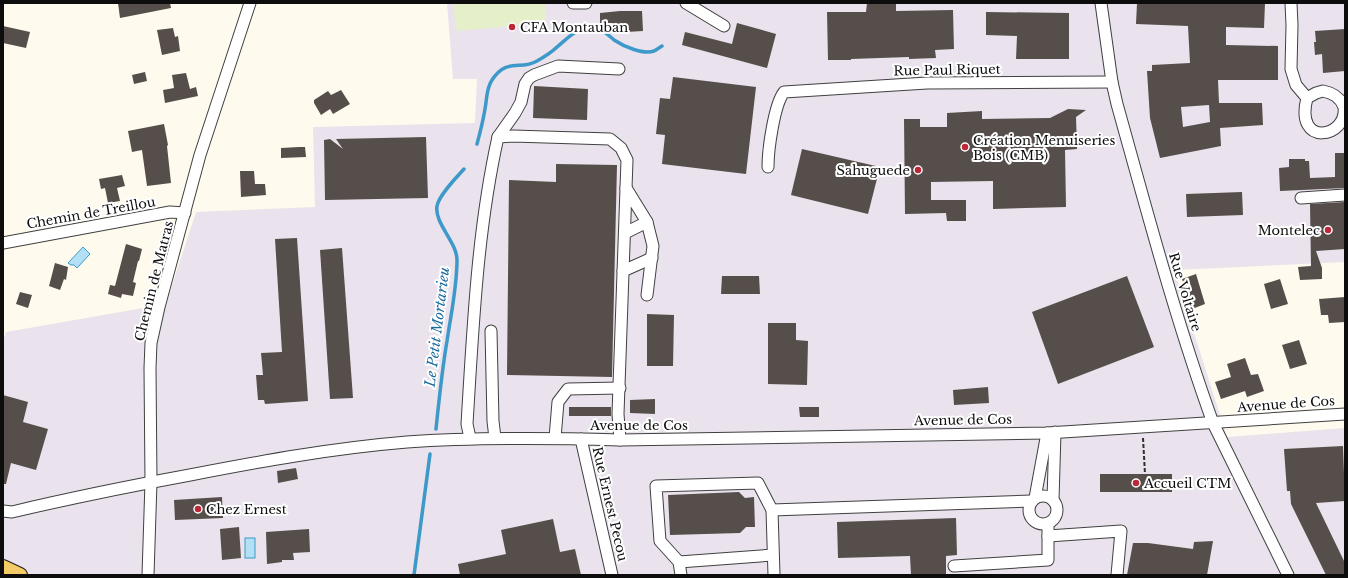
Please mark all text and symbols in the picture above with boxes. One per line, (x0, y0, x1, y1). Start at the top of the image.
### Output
place label: CFA Montauban (520, 19, 628, 36)
marker: CFA Montauban (507, 22, 517, 32)
street label: Rue Paul Riquet (893, 61, 1001, 79)
place label: Création Menuiseries Bois (CMB) (973, 132, 1116, 164)
marker: Création Menuiseries Bois (CMB) (960, 142, 970, 152)
place label: Sahuguede (837, 162, 910, 179)
marker: Sahuguede (913, 165, 923, 175)
street label: Chemin de Treillou (25, 193, 157, 233)
street label: Chemin de Matras (131, 219, 177, 343)
place label: Montelec (1258, 222, 1320, 239)
marker: Montelec (1323, 225, 1333, 235)
street label: Rue Voltaire (1165, 251, 1205, 333)
water label: Le Petit Mortarieu (421, 266, 453, 389)
street label: Avenue de Cos (1236, 392, 1336, 416)
street label: Avenue de Cos (913, 411, 1012, 429)
street label: Avenue de Cos (589, 417, 688, 434)
street label: Rue Ernest Pecou (589, 445, 631, 563)
place label: Accueil CTM (1143, 475, 1231, 492)
marker: Accueil CTM (1131, 478, 1141, 488)
place label: Chez Ernest (206, 501, 287, 518)
marker: Chez Ernest (193, 504, 203, 514)

